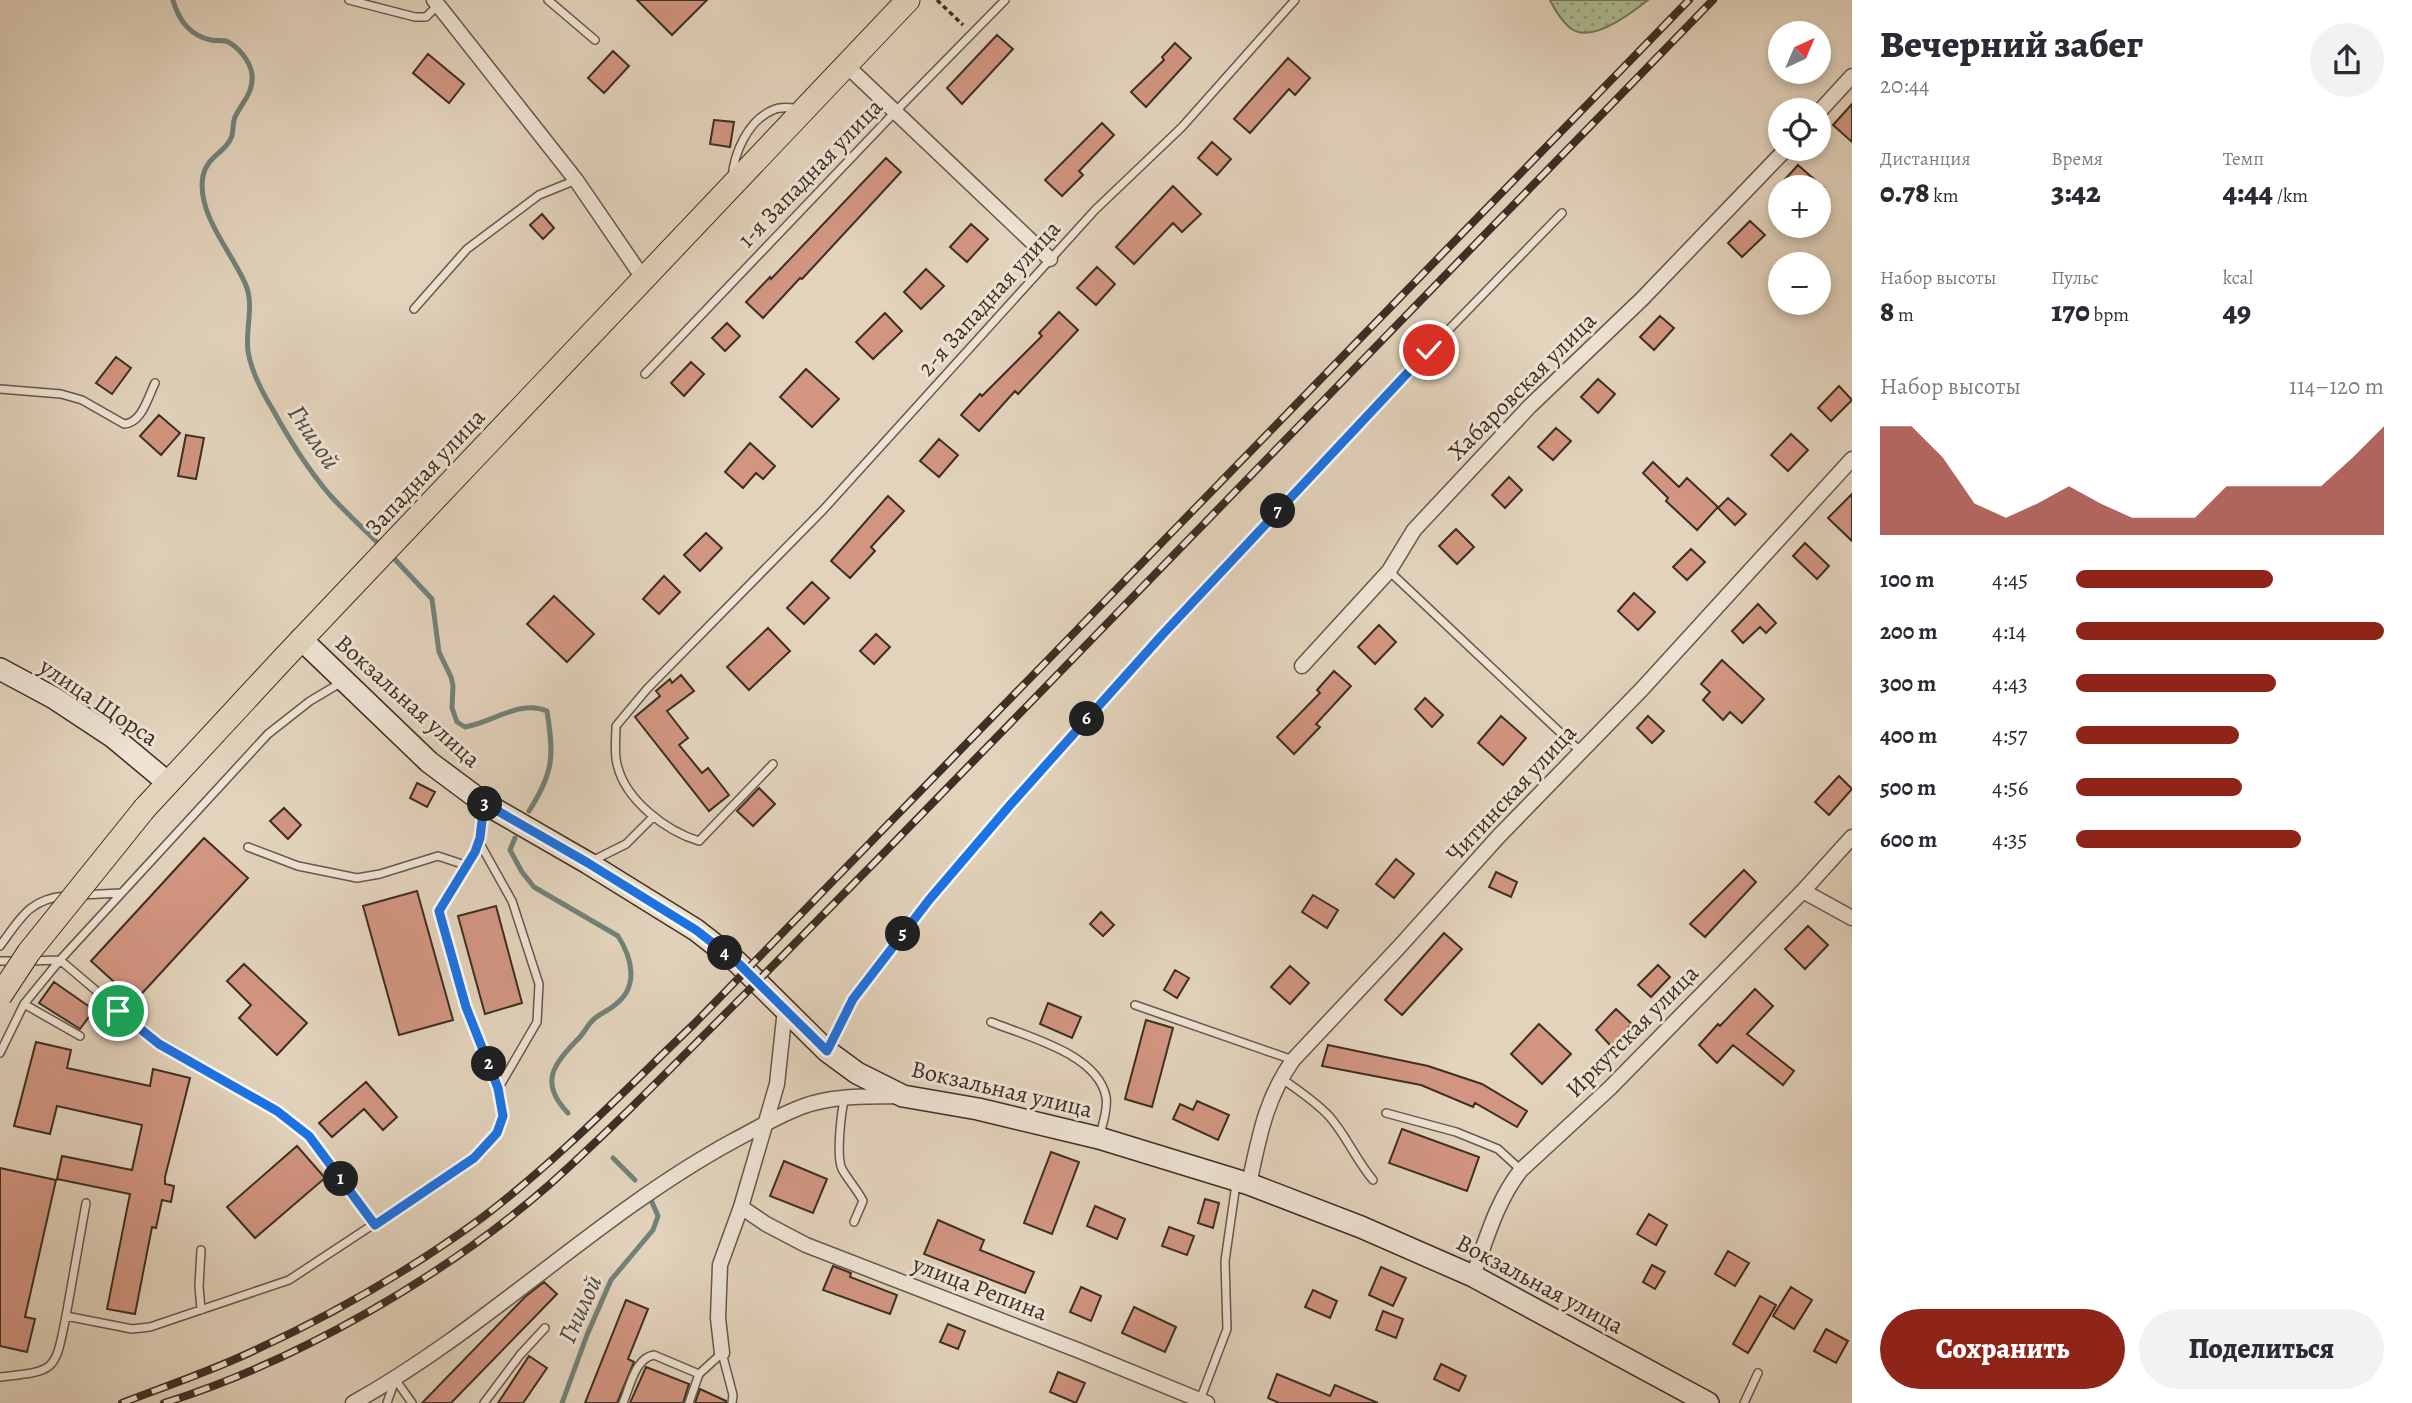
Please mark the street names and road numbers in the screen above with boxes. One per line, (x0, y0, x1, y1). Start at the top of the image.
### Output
street label: 1-я Западная улица (730, 91, 890, 255)
street label: 2-я Западная улица (910, 213, 1068, 383)
street label: Хабаровская улица (1441, 305, 1603, 467)
street label: Западная улица (358, 402, 492, 542)
street label: Вокзальная улица (329, 627, 487, 775)
street label: улица Щорса (32, 650, 165, 754)
street label: Читинская улица (1439, 717, 1583, 869)
street label: Иркутская улица (1559, 958, 1705, 1104)
street label: Вокзальная улица (908, 1053, 1096, 1125)
street label: Вокзальная улица (1451, 1226, 1629, 1342)
street label: улица Репина (907, 1247, 1052, 1328)

